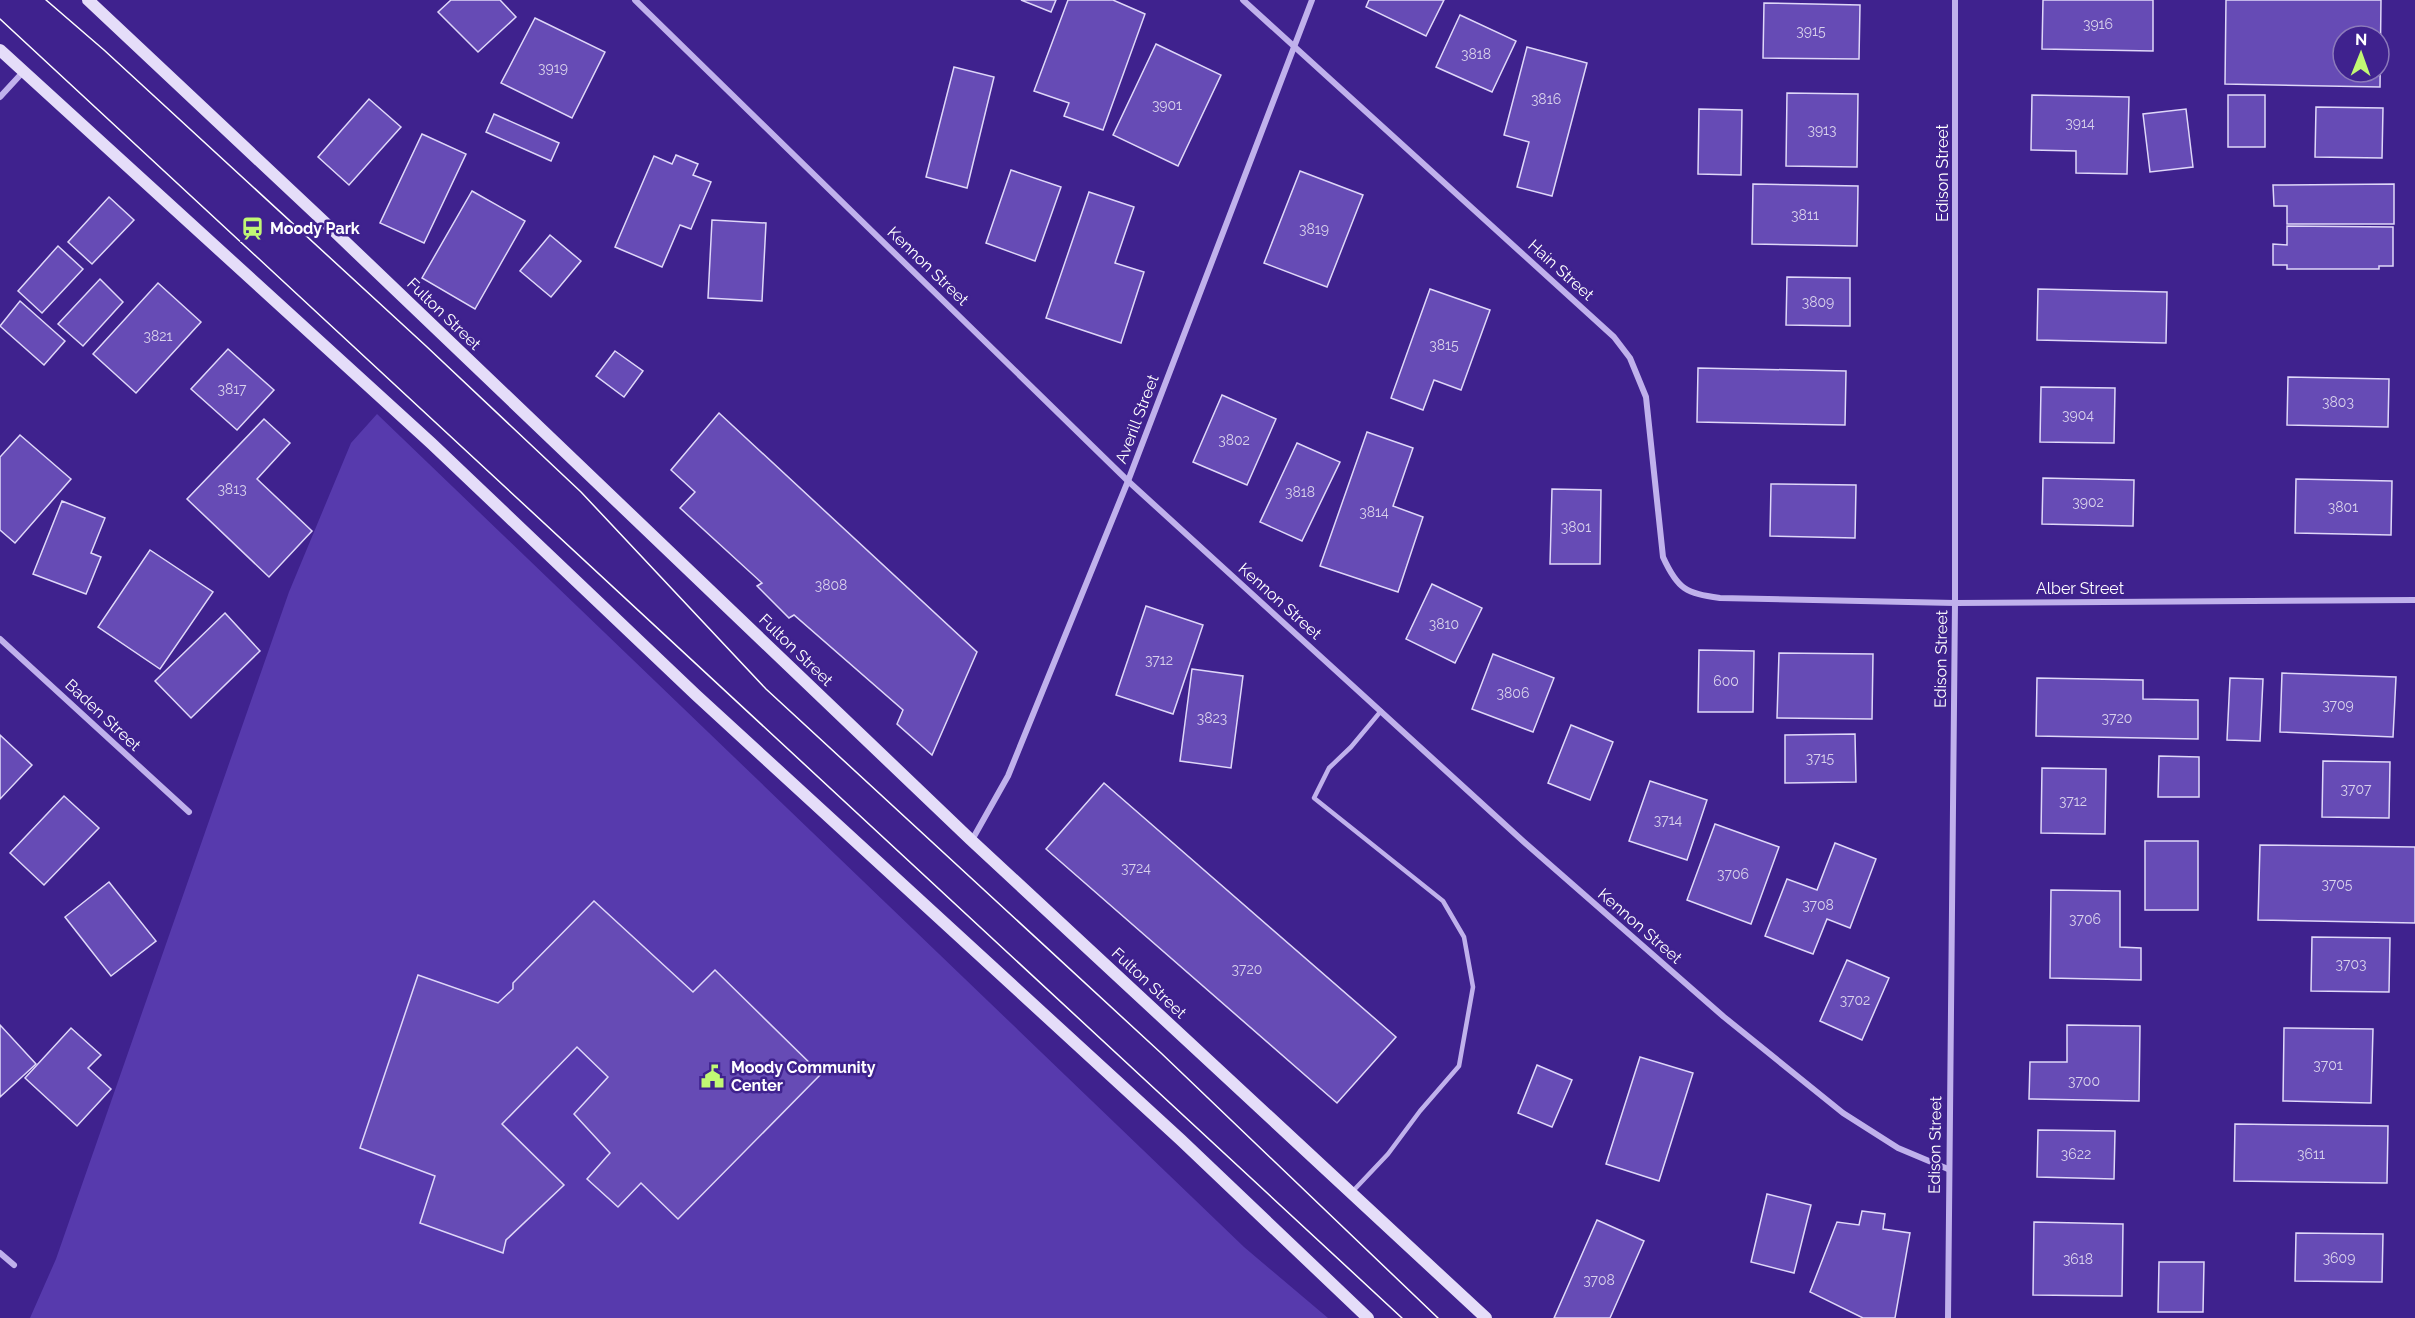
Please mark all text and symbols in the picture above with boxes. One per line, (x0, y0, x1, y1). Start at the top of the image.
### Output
house number: 3916 (2083, 16, 2113, 32)
house number: 3915 (1796, 23, 1826, 39)
north arrow (2331, 24, 2391, 84)
text: N (2355, 30, 2368, 49)
house number: 3818 (1461, 46, 1491, 62)
house number: 3919 (538, 60, 568, 76)
house number: 3816 (1531, 91, 1561, 107)
house number: 3901 (1152, 97, 1182, 113)
house number: 3914 (2065, 115, 2095, 131)
house number: 3913 (1807, 122, 1837, 138)
street label: Edison Street (1933, 123, 1952, 222)
house number: 3811 (1791, 207, 1819, 223)
station icon: Moody Park (239, 215, 265, 241)
place label: Moody Park (270, 219, 360, 238)
house number: 3819 (1299, 221, 1329, 237)
street label: Kennon Street (884, 223, 973, 310)
street label: Hain Street (1524, 236, 1598, 305)
street label: Fulton Street (403, 274, 485, 354)
house number: 3809 (1802, 294, 1834, 310)
house number: 3821 (143, 328, 173, 344)
house number: 3815 (1429, 337, 1459, 353)
street label: Averill Street (1111, 371, 1163, 466)
house number: 3817 (217, 381, 247, 397)
house number: 3803 (2322, 394, 2354, 410)
house number: 3904 (2062, 407, 2094, 423)
house number: 3802 (1218, 432, 1250, 448)
house number: 3813 (217, 481, 247, 497)
house number: 3818 (1285, 484, 1315, 500)
house number: 3902 (2072, 494, 2104, 510)
house number: 3801 (2328, 499, 2358, 515)
house number: 3814 (1359, 504, 1389, 520)
house number: 3801 (1561, 519, 1591, 535)
street label: Kennon Street (1235, 559, 1326, 644)
house number: 3808 (815, 577, 847, 593)
street label: Alber Street (2036, 579, 2125, 598)
street label: Edison Street (1931, 609, 1951, 708)
street label: Fulton Street (755, 610, 837, 690)
house number: 3810 (1429, 616, 1459, 632)
house number: 3712 (1145, 652, 1173, 668)
house number: 600 (1713, 673, 1739, 689)
street label: Baden Street (61, 675, 145, 755)
house number: 3806 (1497, 685, 1529, 701)
house number: 3709 (2322, 697, 2354, 713)
house number: 3823 (1197, 710, 1227, 726)
house number: 3720 (2102, 710, 2132, 726)
house number: 3715 (1806, 750, 1835, 766)
house number: 3707 (2341, 781, 2372, 797)
house number: 3712 (2059, 793, 2087, 809)
house number: 3714 (1654, 812, 1683, 828)
house number: 3724 (1121, 860, 1151, 876)
house number: 3706 (1717, 866, 1749, 882)
house number: 3705 (2321, 876, 2353, 892)
street label: Kennon Street (1594, 884, 1686, 968)
house number: 3708 (1802, 897, 1834, 913)
house number: 3706 (2069, 911, 2101, 927)
street label: Fulton Street (1108, 944, 1191, 1023)
house number: 3703 (2336, 956, 2366, 972)
house number: 3720 (1232, 961, 1262, 977)
house number: 3702 (1840, 992, 1870, 1008)
house number: 3701 (2313, 1057, 2343, 1073)
place label: Moody Community Center (731, 1058, 876, 1095)
public building icon: Moody Community Center (700, 1063, 726, 1089)
house number: 3700 (2068, 1073, 2100, 1089)
street label: Edison Street (1925, 1095, 1945, 1194)
house number: 3622 (2061, 1146, 2091, 1162)
house number: 3611 (2297, 1146, 2325, 1162)
house number: 3609 (2323, 1250, 2355, 1266)
house number: 3618 (2063, 1251, 2093, 1267)
house number: 3708 (1583, 1272, 1615, 1288)

